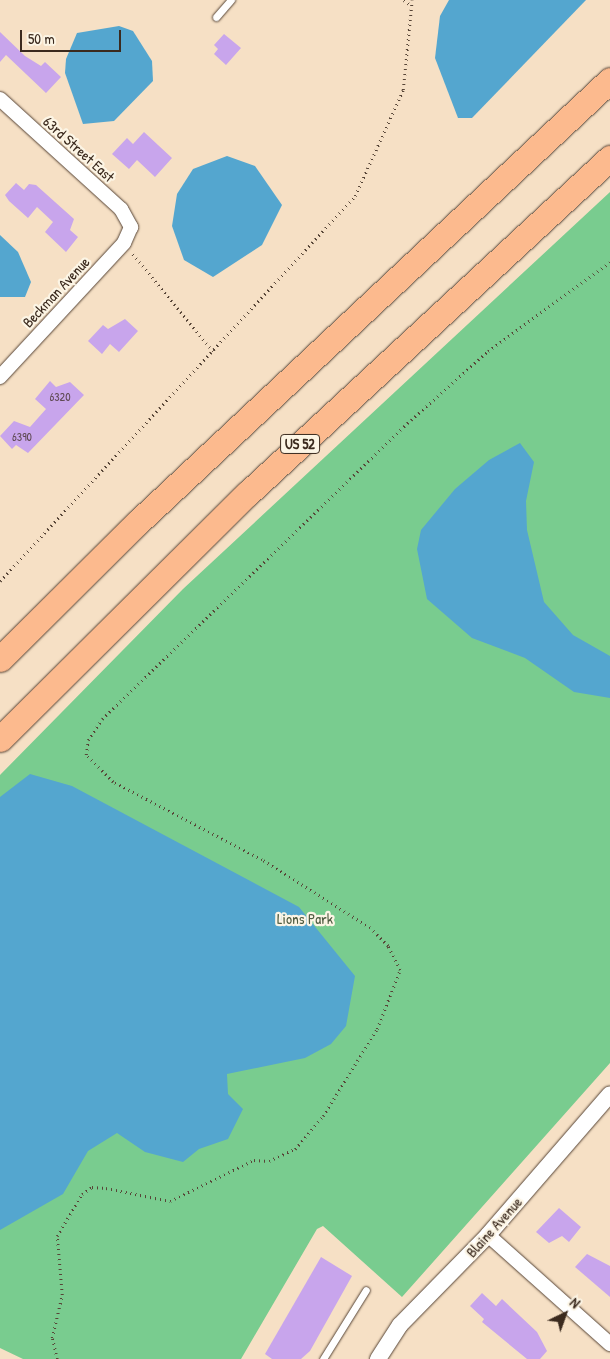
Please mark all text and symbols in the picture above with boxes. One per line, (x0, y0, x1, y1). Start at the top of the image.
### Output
scale bar (22, 20, 124, 52)
text: 50 m (28, 28, 55, 49)
street label: 63rd Street East (40, 112, 118, 186)
street label: Beckman Avenue (19, 253, 93, 331)
house number: 6320 (49, 390, 71, 404)
house number: 6390 (12, 430, 32, 444)
road number: US 52 (280, 432, 320, 456)
park label: Lions Park (277, 910, 333, 928)
street label: Blaine Avenue (462, 1193, 526, 1261)
north arrow (540, 1289, 590, 1339)
text: N (566, 1293, 584, 1312)

